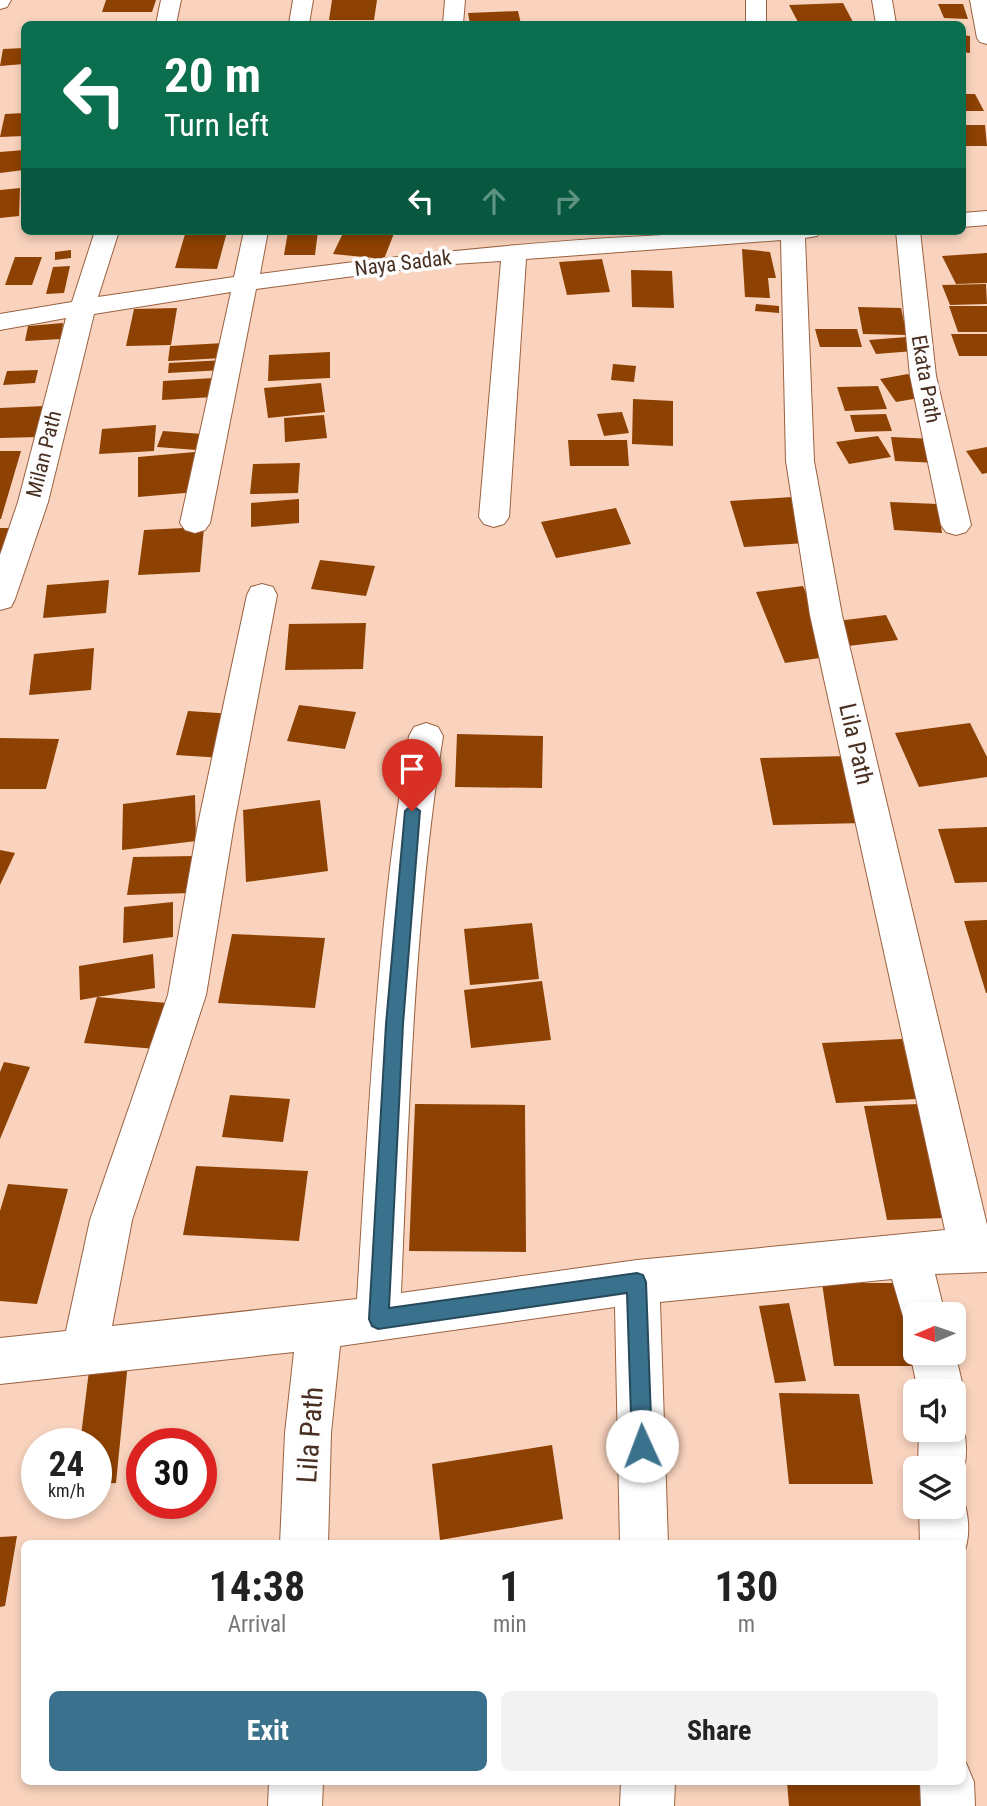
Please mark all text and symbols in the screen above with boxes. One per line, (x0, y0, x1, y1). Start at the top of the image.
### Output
text: 20 m (164, 47, 261, 104)
icon: left (49, 49, 140, 140)
text: Turn left (164, 106, 269, 144)
icon: left (402, 182, 440, 220)
icon: ahead (475, 182, 513, 220)
icon: right (548, 182, 586, 220)
street label: Naya Sadak (353, 245, 453, 281)
street label: Ekata Path (906, 333, 946, 425)
street label: Milan Path (22, 408, 66, 500)
street label: Lila Path (833, 701, 879, 787)
pin (382, 739, 442, 811)
icon: arrive (393, 750, 431, 788)
north arrow (903, 1302, 966, 1365)
map controls (903, 1302, 966, 1519)
button: sound (903, 1379, 966, 1442)
street label: Lila Path (290, 1386, 330, 1484)
position arrow (605, 1409, 679, 1483)
speed limit sign: 30 (126, 1428, 217, 1519)
text: 24 (49, 1444, 84, 1485)
button: layers (903, 1456, 966, 1519)
text: km/h (48, 1480, 85, 1501)
text: 14:38 (209, 1562, 305, 1611)
text: 1 (499, 1562, 520, 1611)
text: 130 (714, 1562, 778, 1611)
text: Arrival (228, 1611, 286, 1638)
text: min (493, 1611, 527, 1638)
text: m (738, 1611, 755, 1638)
button: Exit (49, 1691, 487, 1771)
button: Share (501, 1691, 938, 1771)

